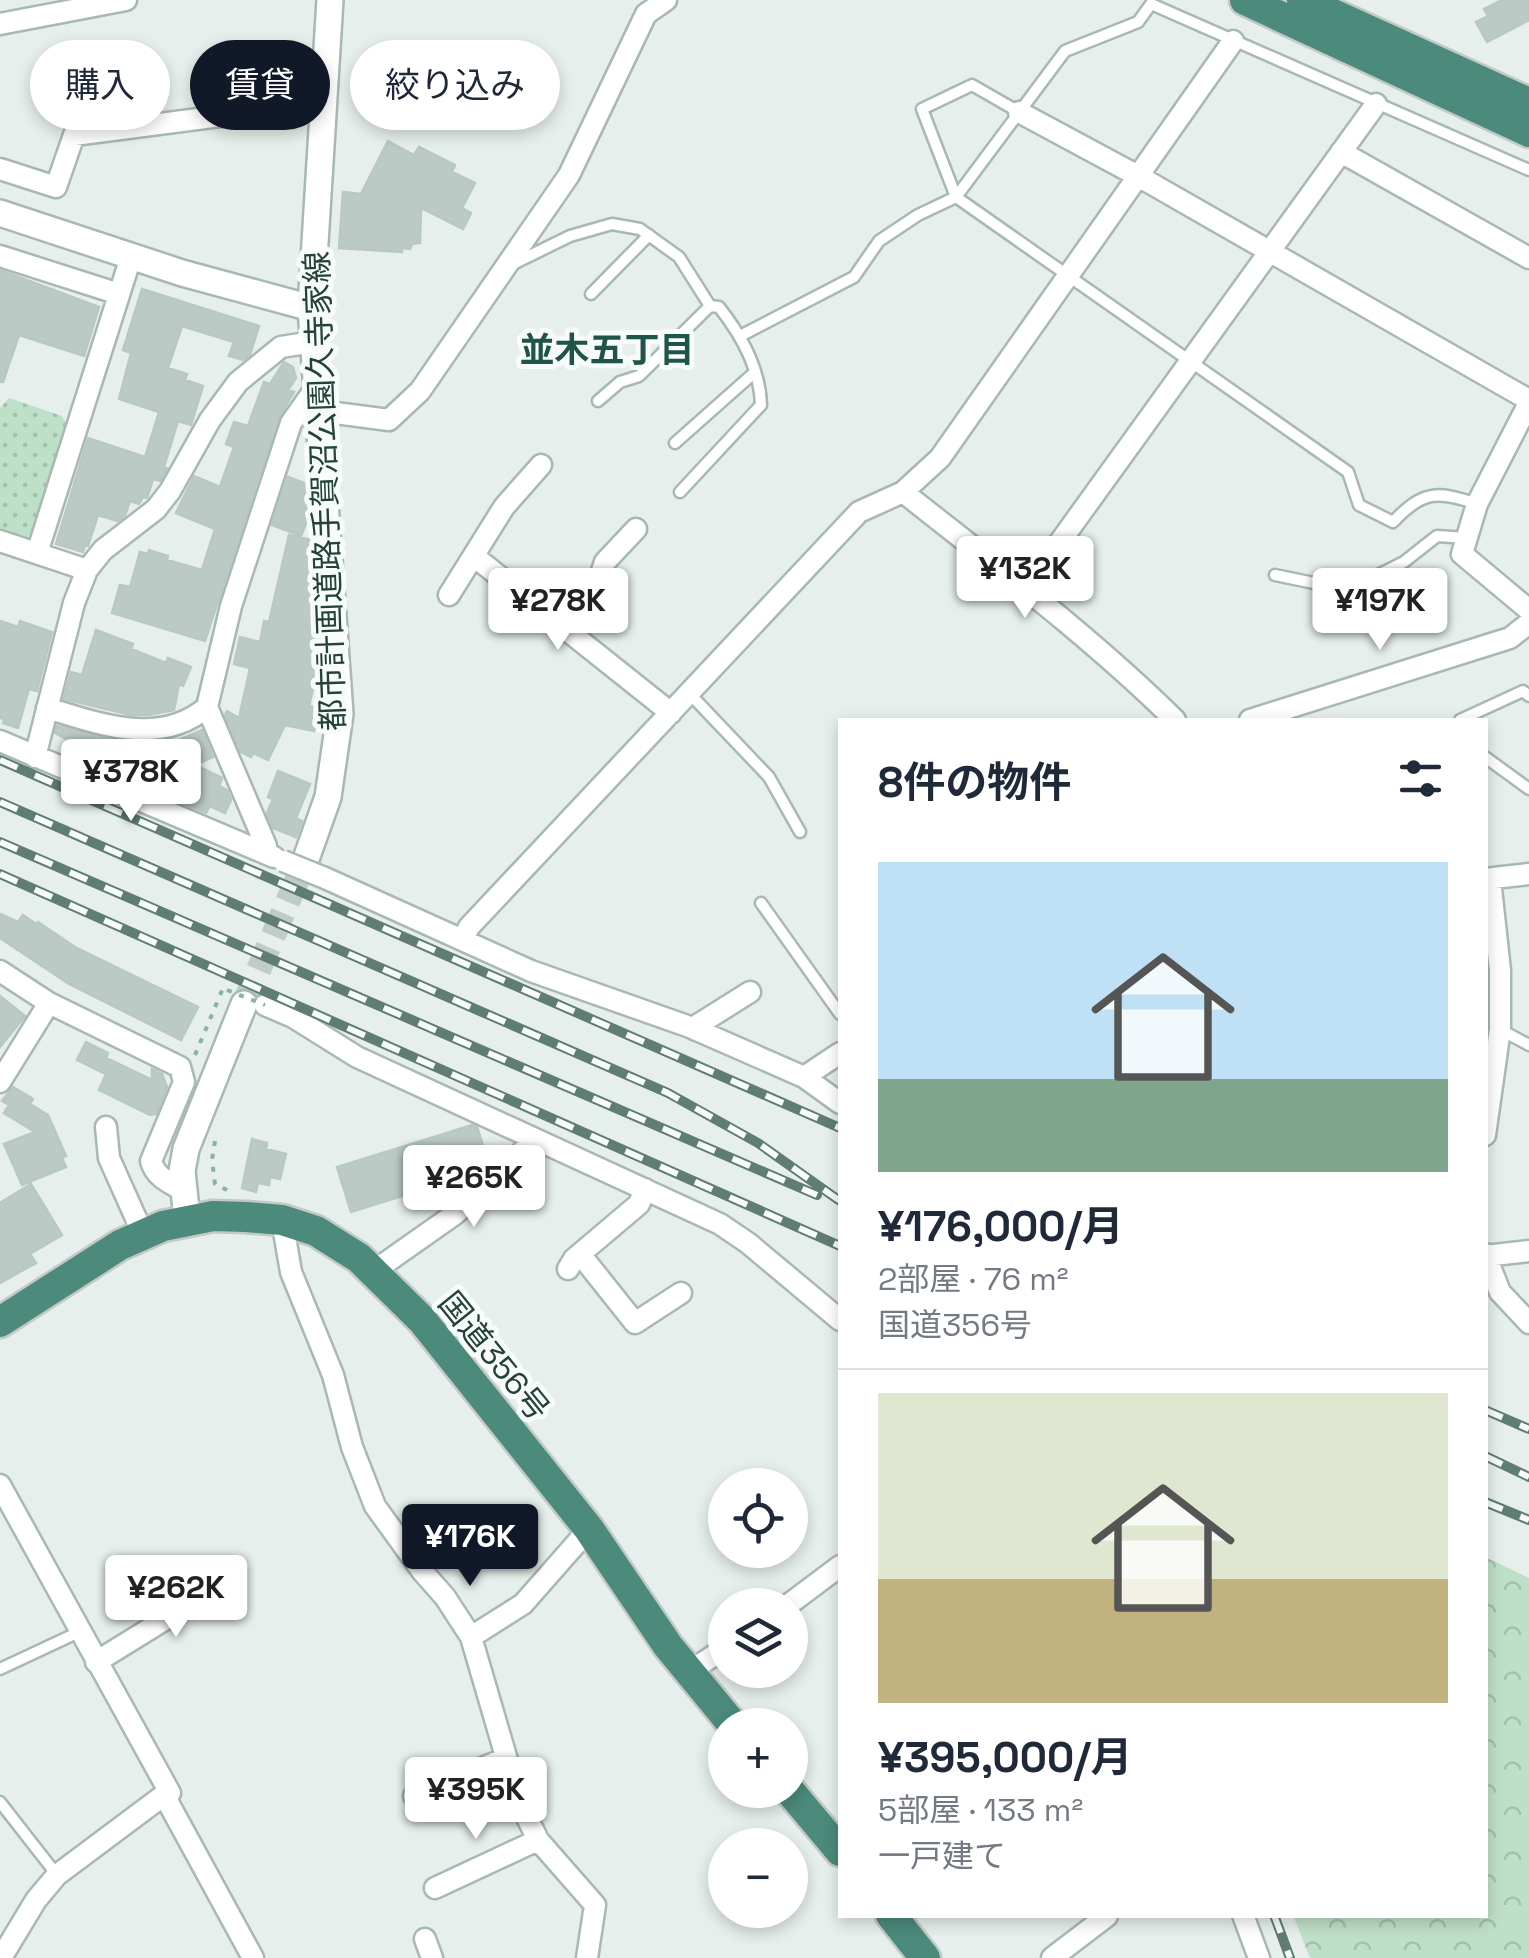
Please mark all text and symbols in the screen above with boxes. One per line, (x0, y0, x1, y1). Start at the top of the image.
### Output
chip: 購入 (30, 40, 170, 130)
chip: 賃貸 (190, 40, 330, 130)
chip: 絞り込み (350, 40, 560, 130)
street label: 都市計画道路手賀沼公園久寺家線 (297, 250, 353, 732)
district label: 並木五丁目 (519, 328, 695, 372)
pin: ¥132K (955, 536, 1095, 621)
text: ¥132K (979, 548, 1071, 588)
pin: ¥278K (488, 568, 628, 653)
pin: ¥197K (1310, 568, 1450, 653)
text: ¥278K (510, 580, 606, 620)
text: ¥197K (1334, 580, 1426, 620)
pin: ¥378K (61, 739, 201, 824)
text: ¥378K (83, 751, 179, 791)
icon: filters (1393, 751, 1448, 806)
text: 8件の物件 (878, 756, 1071, 809)
icon: home (1073, 927, 1253, 1107)
pin: ¥265K (404, 1145, 544, 1230)
text: ¥265K (425, 1157, 523, 1197)
text: ¥176,000/月 (878, 1200, 1124, 1253)
text: 2部屋 · 76 m² (878, 1259, 1069, 1299)
street label: 国道356号 (430, 1284, 558, 1428)
text: 国道356号 (878, 1305, 1032, 1345)
icon: home (1073, 1458, 1253, 1638)
map controls (708, 1468, 808, 1928)
button: locate (708, 1468, 808, 1568)
pin: ¥176K (400, 1504, 540, 1589)
text: ¥176K (424, 1516, 516, 1556)
pin: ¥262K (106, 1555, 246, 1640)
text: ¥262K (127, 1567, 225, 1607)
button: layers (708, 1588, 808, 1688)
button: + (708, 1708, 808, 1808)
text: ¥395,000/月 (878, 1731, 1133, 1784)
pin: ¥395K (406, 1757, 546, 1842)
text: ¥395K (427, 1769, 525, 1809)
text: 5部屋 · 133 m² (878, 1790, 1083, 1830)
button: − (708, 1828, 808, 1928)
text: 一戸建て (878, 1836, 1006, 1876)

